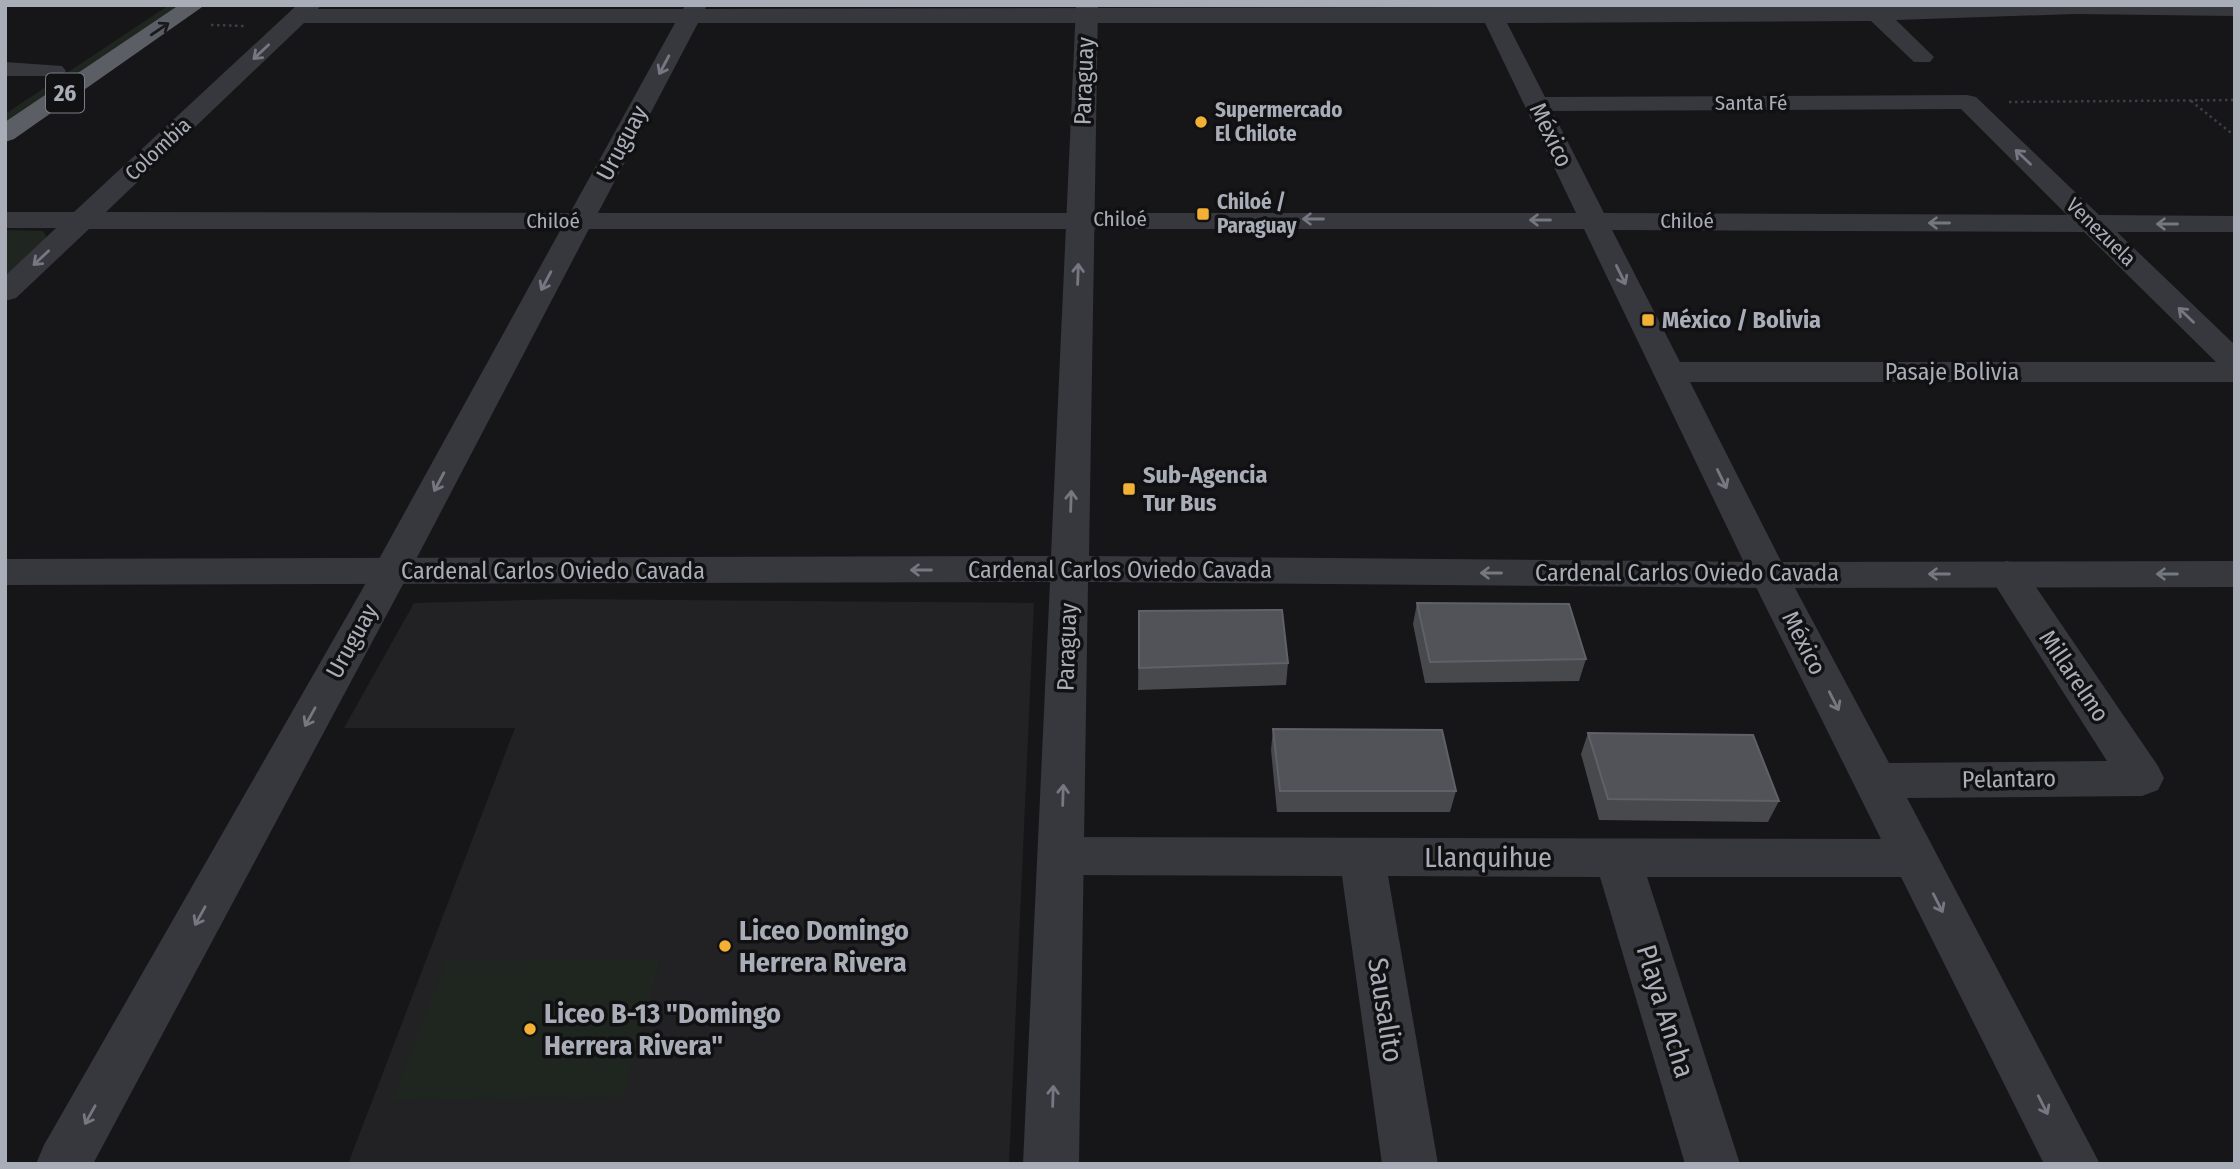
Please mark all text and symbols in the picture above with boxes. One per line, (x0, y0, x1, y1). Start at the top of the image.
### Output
one-way arrow (150, 21, 169, 36)
street label: Paraguay (1068, 36, 1100, 125)
one-way arrow (252, 44, 270, 60)
one-way arrow (656, 54, 670, 75)
road number: 26 (46, 74, 84, 113)
street label: Santa Fé (1715, 90, 1787, 116)
place label: Supermercado El Chilote (1215, 97, 1342, 147)
street label: México (1524, 98, 1578, 172)
street label: Uruguay (591, 101, 653, 185)
street label: Colombia (120, 112, 196, 186)
marker: Supermercado El Chilote (1193, 114, 1209, 130)
one-way arrow (2015, 148, 2032, 165)
place label: Chiloé / Paraguay (1217, 189, 1297, 239)
street label: Venezuela (2061, 192, 2141, 272)
street label: Chiloé (1093, 206, 1147, 232)
marker: Chiloé / Paraguay (1195, 206, 1211, 222)
street label: Chiloé (526, 208, 580, 234)
street label: Chiloé (1660, 208, 1714, 234)
one-way arrow (1301, 212, 1324, 226)
one-way arrow (1529, 213, 1552, 227)
one-way arrow (1928, 216, 1951, 230)
one-way arrow (2155, 217, 2178, 231)
one-way arrow (32, 250, 50, 266)
one-way arrow (1072, 262, 1085, 285)
one-way arrow (1614, 264, 1628, 285)
one-way arrow (539, 271, 553, 291)
place label: México / Bolivia (1662, 306, 1821, 334)
one-way arrow (2178, 307, 2195, 324)
marker: México / Bolivia (1640, 312, 1656, 328)
street label: Pasaje Bolivia (1885, 358, 2019, 386)
place label: Sub-Agencia Tur Bus (1143, 461, 1268, 517)
one-way arrow (1715, 468, 1729, 489)
one-way arrow (431, 471, 445, 492)
marker: Sub-Agencia Tur Bus (1121, 481, 1137, 497)
one-way arrow (1065, 490, 1078, 513)
street label: Cardenal Carlos Oviedo Cavada (968, 556, 1272, 584)
street label: Cardenal Carlos Oviedo Cavada (401, 557, 705, 585)
street label: Cardenal Carlos Oviedo Cavada (1535, 559, 1839, 587)
one-way arrow (909, 563, 932, 577)
one-way arrow (1480, 566, 1503, 579)
one-way arrow (1928, 567, 1951, 581)
one-way arrow (2155, 567, 2178, 581)
street label: Uruguay (320, 599, 384, 683)
street label: Paraguay (1051, 602, 1083, 691)
street label: México (1776, 606, 1832, 680)
street label: Millarelmo (2033, 625, 2115, 727)
one-way arrow (1828, 690, 1842, 711)
one-way arrow (303, 707, 317, 727)
street label: Pelantaro (1962, 764, 2056, 794)
one-way arrow (1056, 783, 1069, 806)
street label: Llanquihue (1424, 841, 1552, 874)
one-way arrow (1932, 892, 1946, 913)
one-way arrow (193, 906, 207, 926)
place label: Liceo Domingo Herrera Rivera (739, 914, 909, 979)
marker: Liceo Domingo Herrera Rivera (717, 938, 733, 954)
street label: Playa Ancha (1630, 941, 1701, 1082)
street label: Sausalito (1361, 955, 1410, 1065)
place label: Liceo B-13 "Domingo Herrera Rivera" (544, 997, 781, 1062)
marker: Liceo B-13 "Domingo Herrera Rivera" (522, 1021, 538, 1037)
one-way arrow (1046, 1084, 1059, 1107)
one-way arrow (2036, 1095, 2050, 1115)
one-way arrow (83, 1105, 97, 1125)

